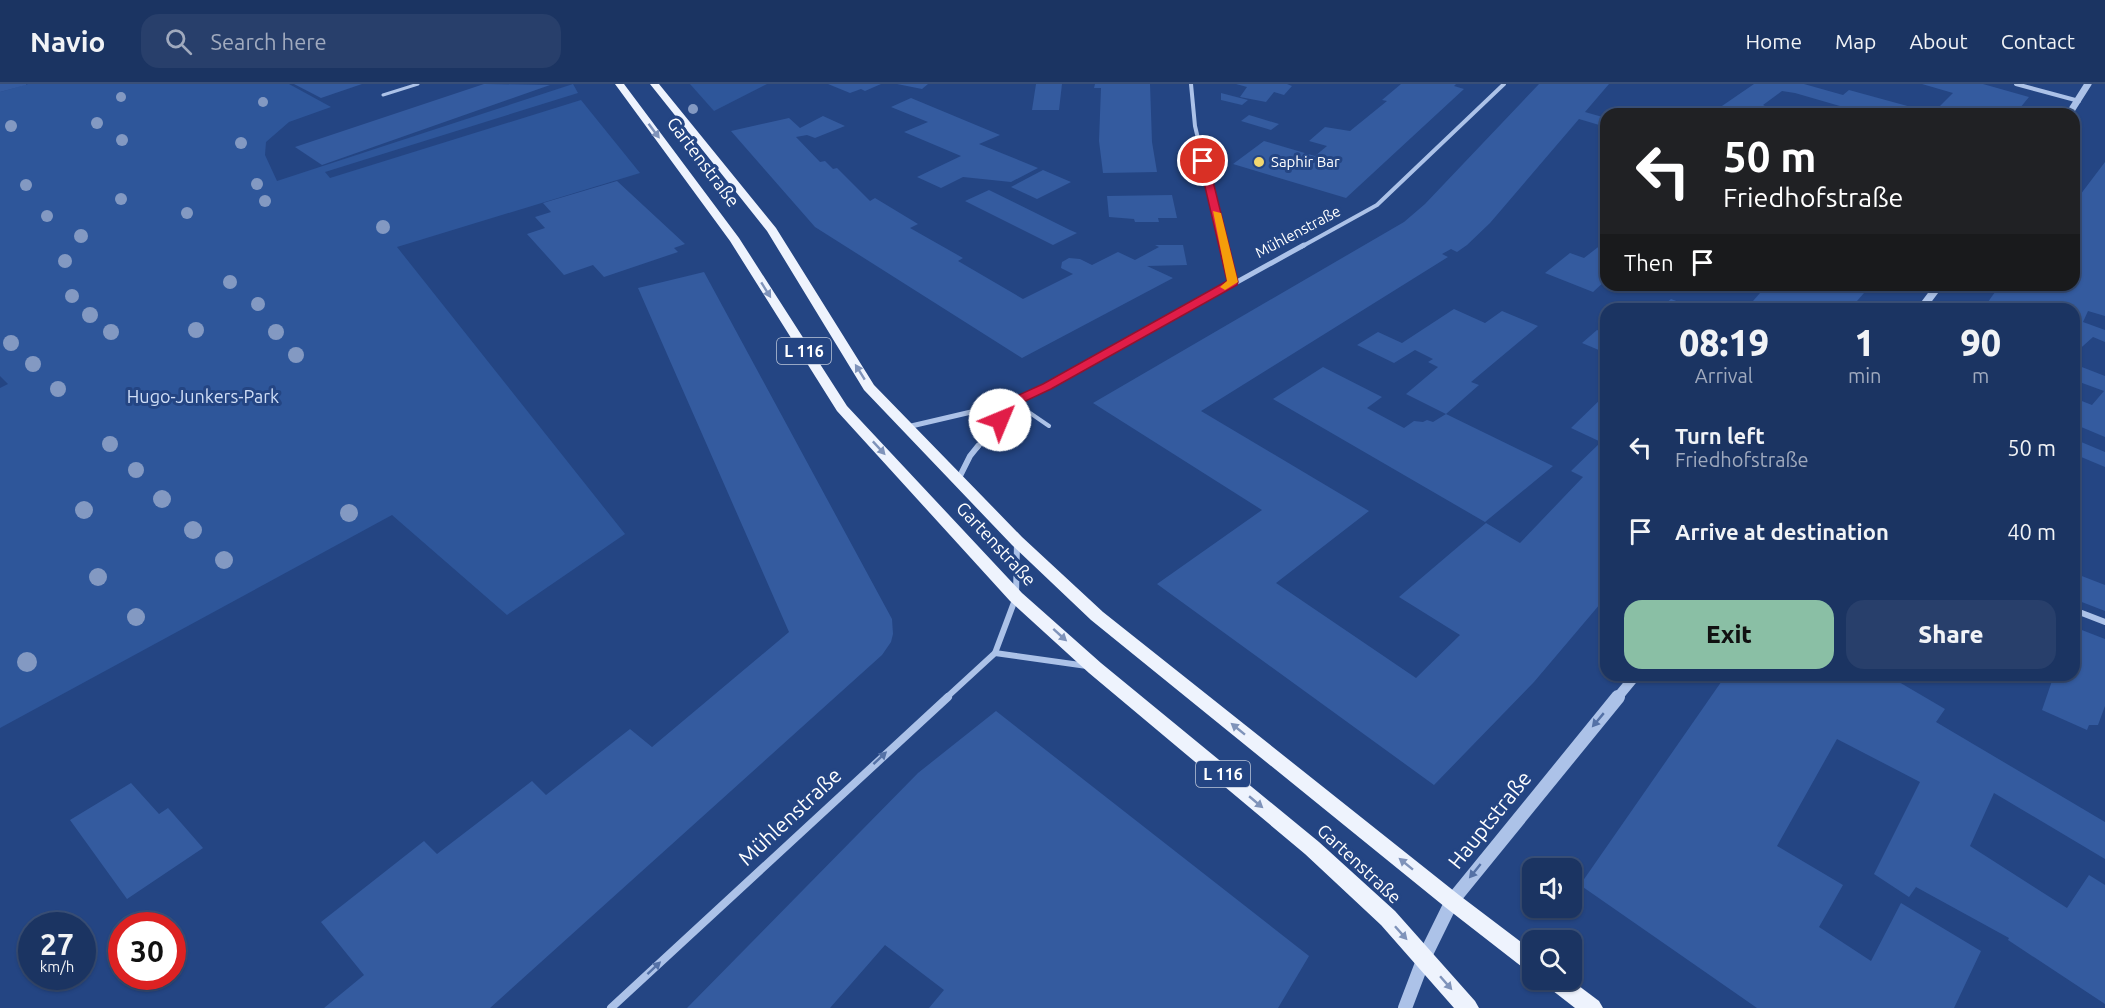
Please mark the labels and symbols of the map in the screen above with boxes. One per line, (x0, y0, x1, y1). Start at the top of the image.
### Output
street label: Gartenstraße (664, 113, 744, 210)
one-way arrow (648, 123, 660, 139)
pin (1177, 135, 1228, 186)
place label: Saphir Bar (1271, 153, 1340, 170)
marker: Saphir Bar (1252, 155, 1266, 169)
street label: Mühlenstraße (1252, 202, 1343, 261)
one-way arrow (761, 282, 772, 298)
road number: L 116 (777, 338, 831, 364)
one-way arrow (854, 364, 865, 380)
park label: Hugo-Junkers-Park (127, 386, 279, 406)
position arrow (968, 388, 1032, 452)
one-way arrow (872, 441, 886, 456)
street label: Gartenstraße (953, 497, 1041, 589)
one-way arrow (1052, 628, 1067, 642)
one-way arrow (1592, 712, 1605, 728)
one-way arrow (1230, 723, 1245, 736)
one-way arrow (872, 751, 887, 765)
road number: L 116 (1196, 761, 1250, 787)
street label: Mühlenstraße (733, 763, 846, 870)
street label: Hauptstraße (1443, 766, 1536, 873)
one-way arrow (1248, 795, 1263, 808)
street label: Gartenstraße (1314, 819, 1406, 907)
one-way arrow (1398, 858, 1414, 871)
one-way arrow (1470, 864, 1482, 879)
speed limit sign: 30 (108, 912, 186, 990)
one-way arrow (1394, 925, 1408, 940)
one-way arrow (646, 962, 661, 975)
one-way arrow (1439, 975, 1452, 990)

